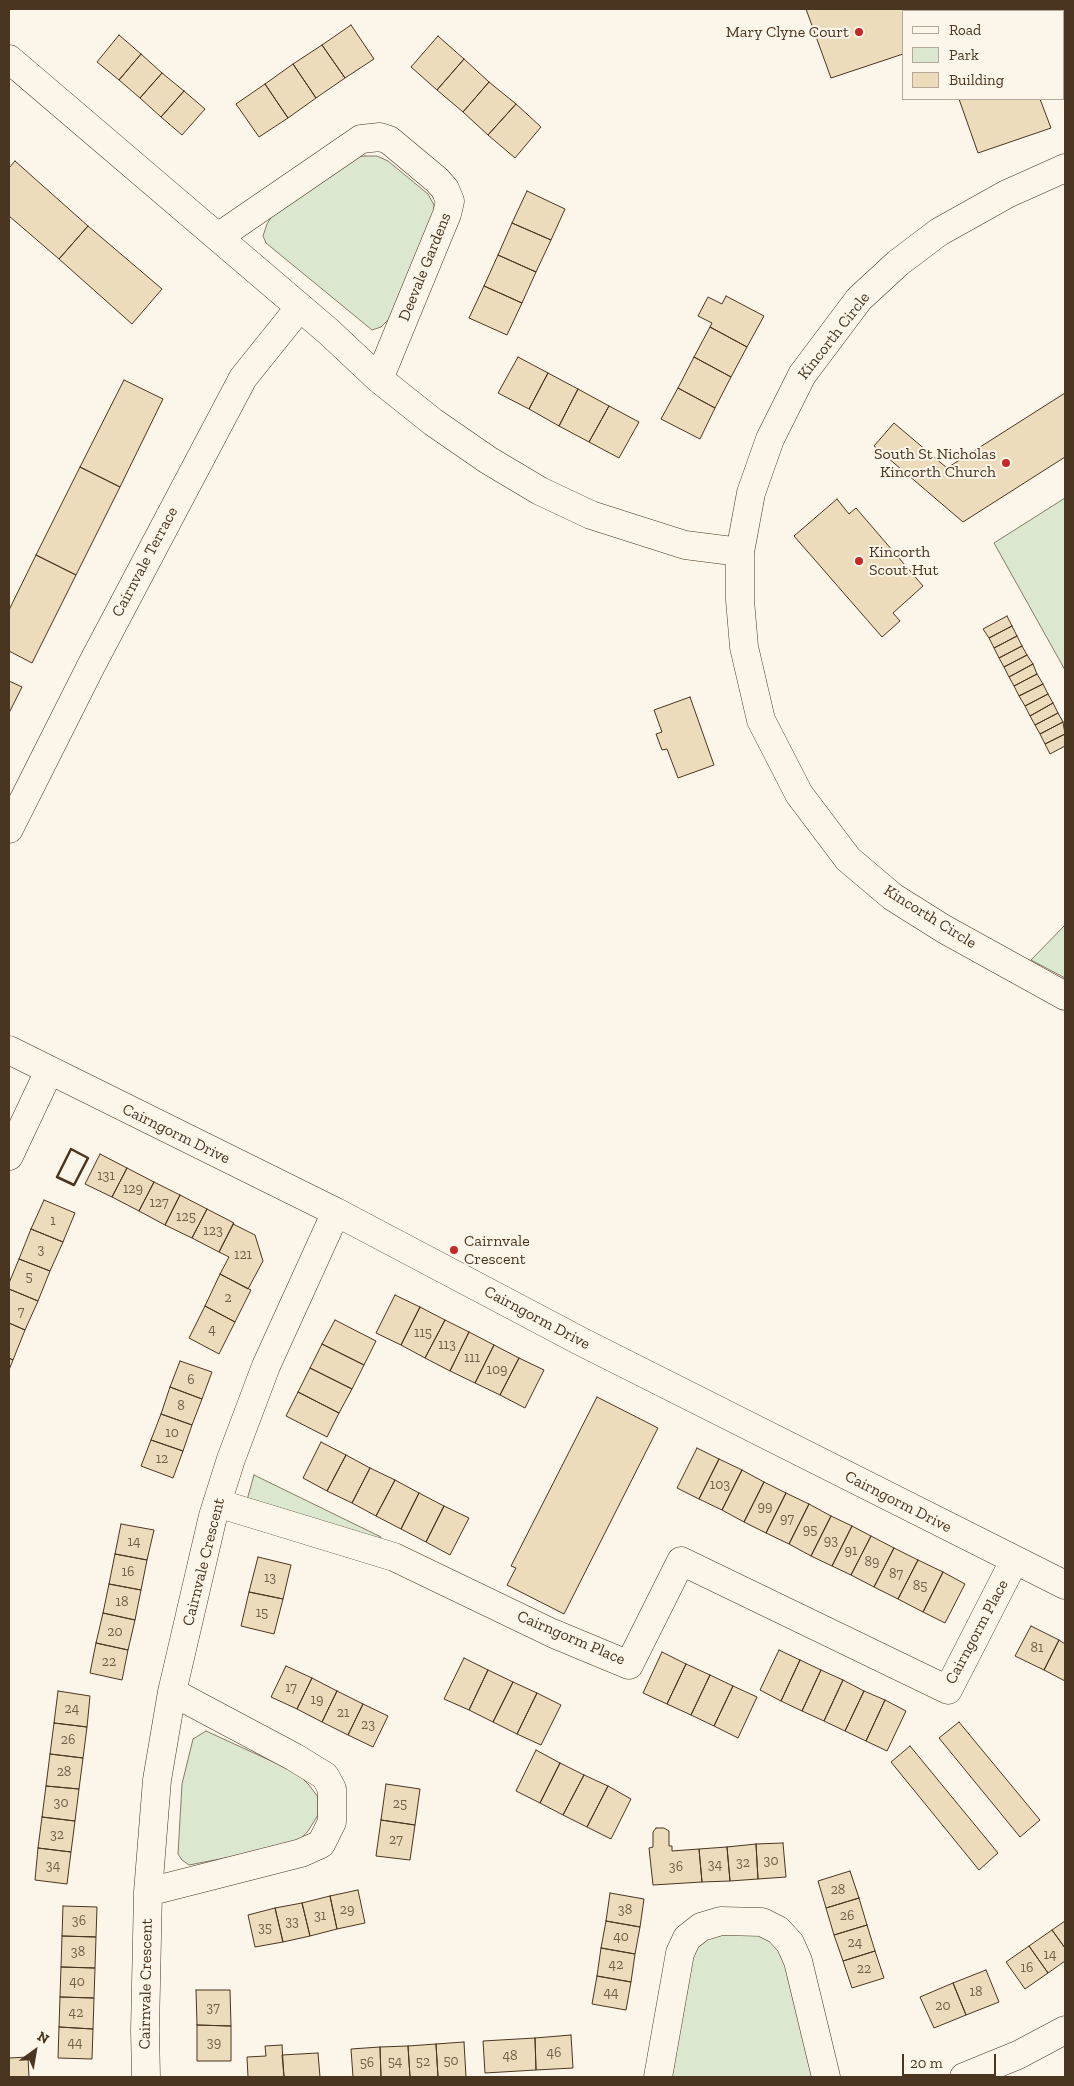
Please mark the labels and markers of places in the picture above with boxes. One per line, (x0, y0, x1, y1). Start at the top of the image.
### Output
place label: Mary Clyne Court (726, 22, 849, 42)
marker: Mary Clyne Court (853, 26, 865, 38)
place label: South St Nicholas Kincorth Church (874, 444, 996, 482)
marker: South St Nicholas Kincorth Church (1000, 457, 1012, 469)
place label: Kincorth Scout Hut (869, 542, 938, 580)
marker: Kincorth Scout Hut (853, 555, 865, 567)
place label: Cairnvale Crescent (464, 1231, 530, 1269)
marker: Cairnvale Crescent (448, 1244, 460, 1256)

